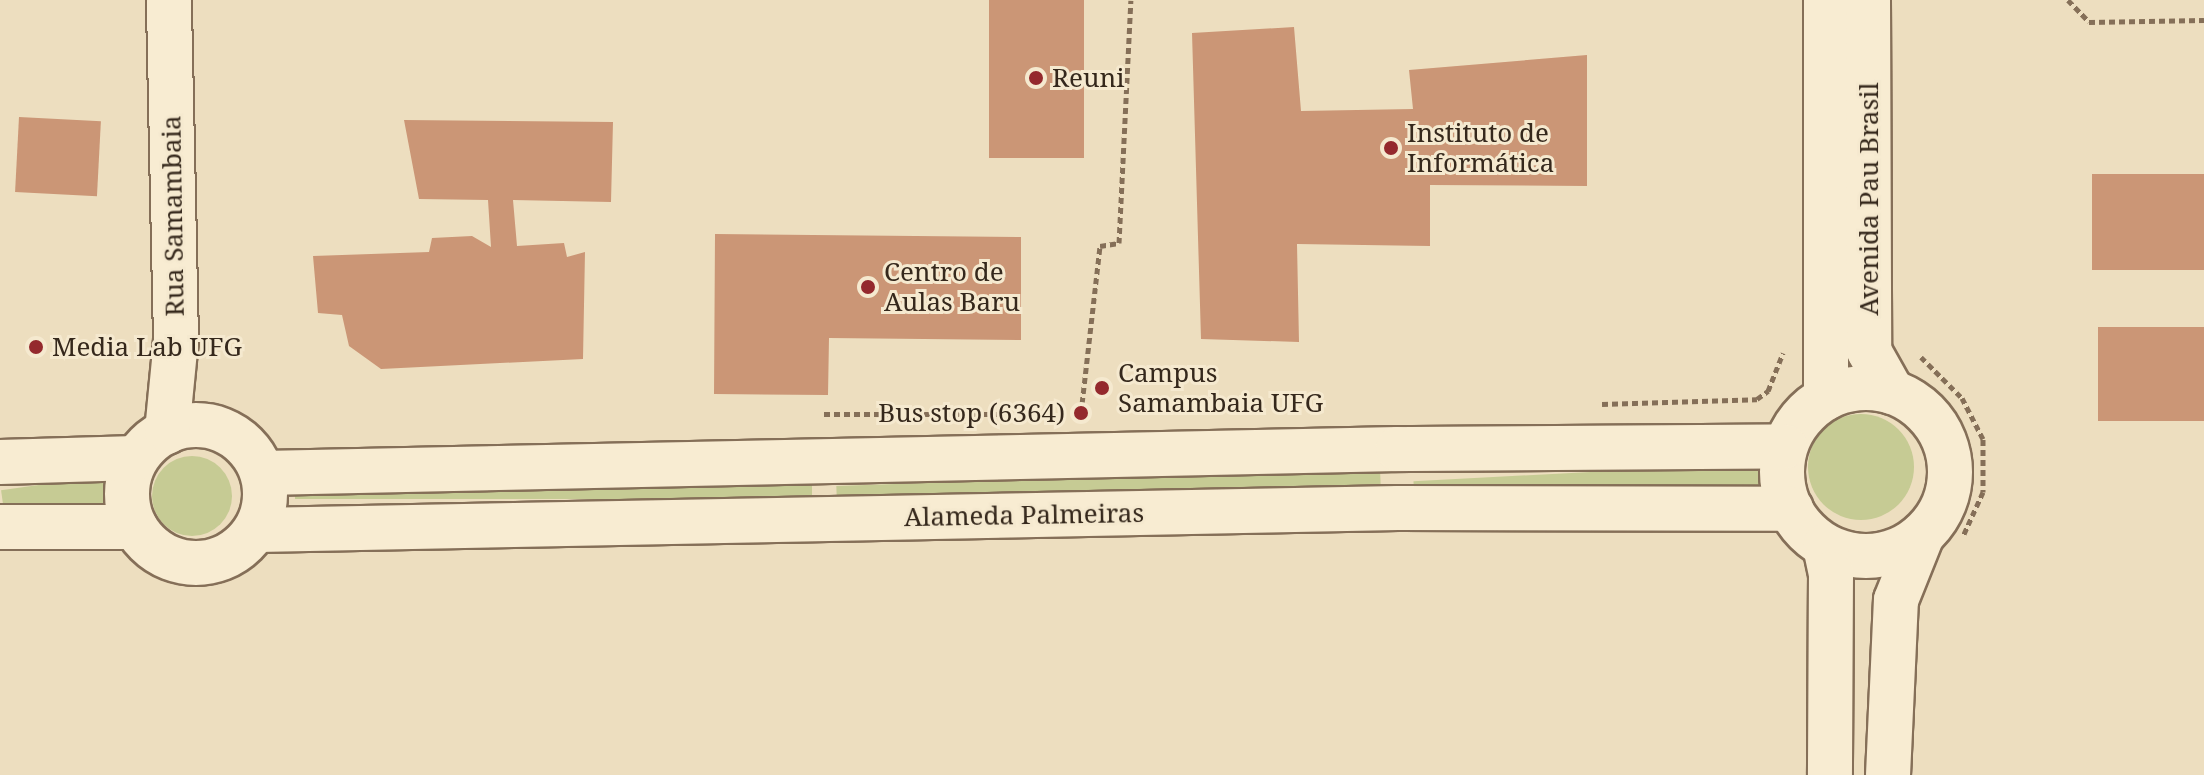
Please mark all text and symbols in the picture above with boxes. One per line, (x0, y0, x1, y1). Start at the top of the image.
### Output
place label: Reuni (1052, 62, 1125, 94)
marker: Reuni (1027, 69, 1045, 87)
street label: Avenida Pau Brasil (1853, 82, 1885, 316)
street label: Rua Samambaia (156, 115, 190, 317)
place label: Instituto de Informática (1407, 117, 1554, 178)
marker: Instituto de Informática (1382, 139, 1400, 157)
place label: Centro de Aulas Baru (884, 256, 1020, 318)
marker: Centro de Aulas Baru (859, 278, 877, 296)
place label: Media Lab UFG (52, 331, 242, 363)
marker: Media Lab UFG (27, 338, 45, 356)
place label: Campus Samambaia UFG (1118, 357, 1323, 418)
marker: Campus Samambaia UFG (1093, 379, 1111, 397)
place label: Bus stop (6364) (878, 397, 1065, 429)
marker: Bus stop (6364) (1072, 404, 1090, 422)
street label: Alameda Palmeiras (904, 497, 1144, 533)

